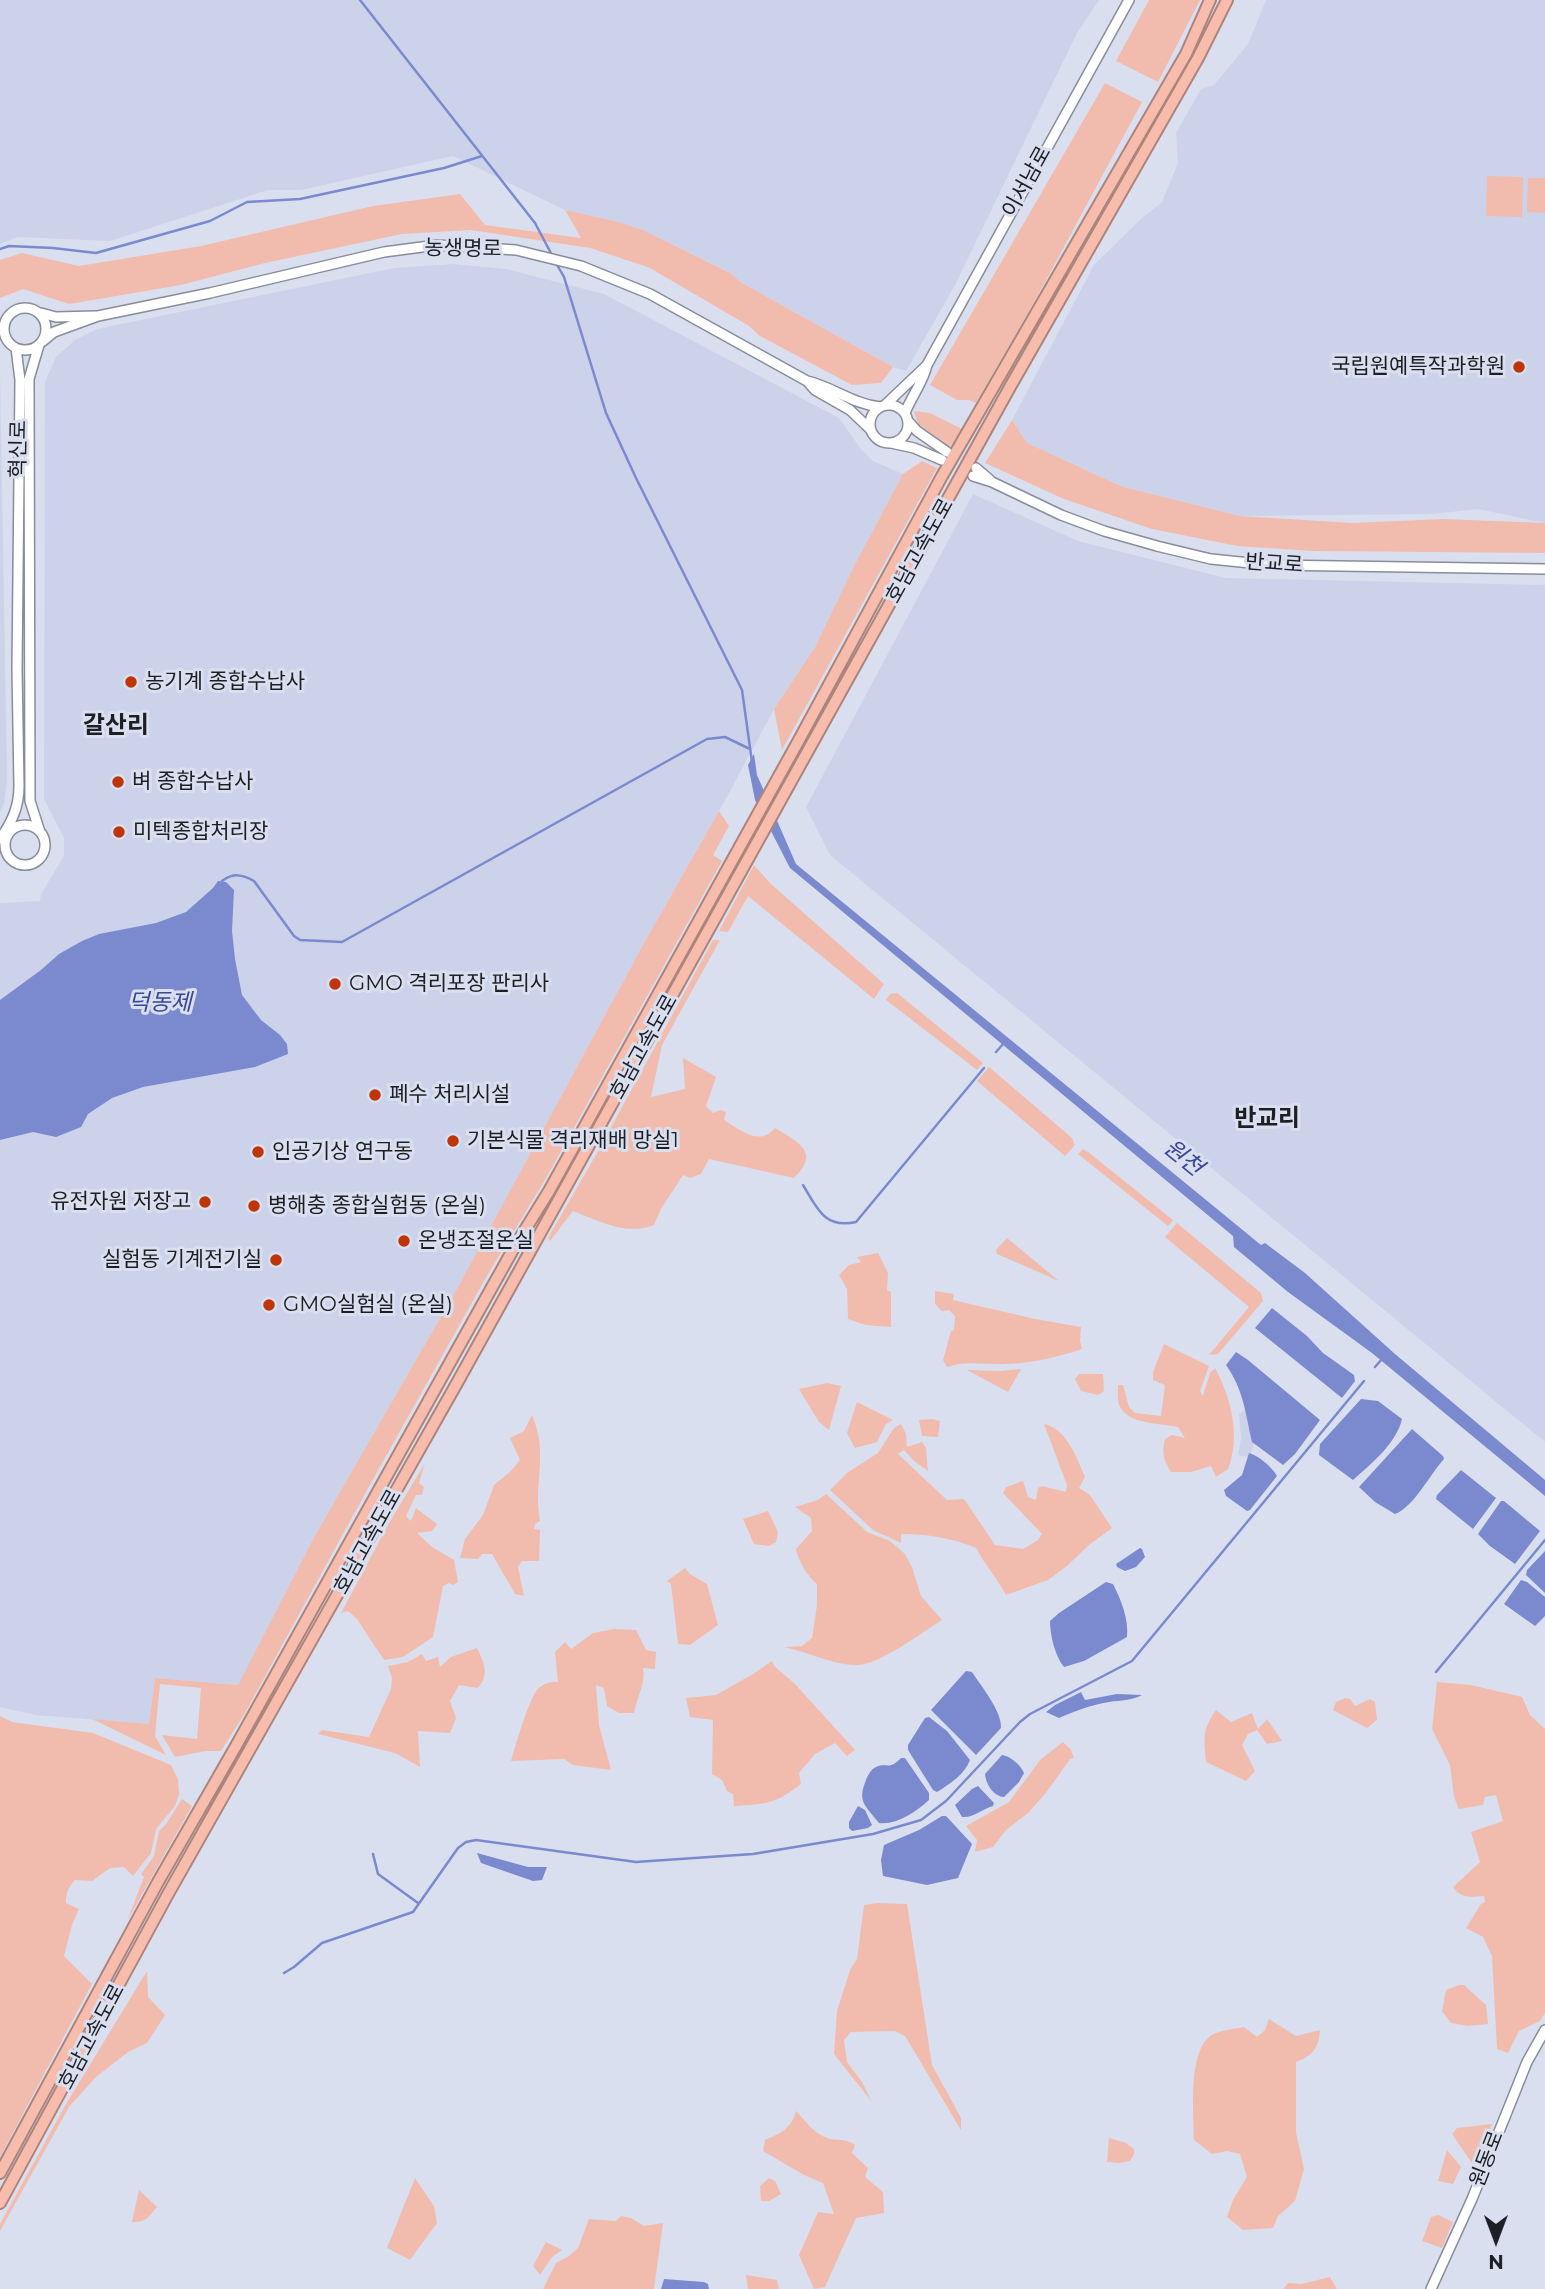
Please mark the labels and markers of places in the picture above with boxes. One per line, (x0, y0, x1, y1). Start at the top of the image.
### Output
place label: 국립원예특작과학원 (1331, 354, 1505, 380)
marker: 국립원예특작과학원 (1511, 359, 1527, 375)
place label: 농기계 종합수납사 (145, 669, 305, 695)
marker: 농기계 종합수납사 (123, 674, 139, 690)
place label: 벼 종합수납사 (132, 769, 253, 795)
marker: 벼 종합수납사 (110, 774, 126, 790)
place label: 미텍종합처리장 (133, 819, 268, 845)
marker: 미텍종합처리장 (111, 824, 127, 840)
place label: GMO 격리포장 판리사 (349, 971, 549, 997)
marker: GMO 격리포장 판리사 (327, 976, 343, 992)
place label: 폐수 처리시설 (389, 1082, 510, 1108)
marker: 폐수 처리시설 (367, 1087, 383, 1103)
place label: 기본식물 격리재배 망실1 (467, 1128, 679, 1154)
marker: 기본식물 격리재배 망실1 (445, 1133, 461, 1149)
place label: 인공기상 연구동 (272, 1139, 413, 1165)
marker: 인공기상 연구동 (250, 1144, 266, 1160)
place label: 유전자원 저장고 (50, 1189, 191, 1215)
place label: 병해충 종합실험동 (온실) (268, 1193, 486, 1219)
marker: 유전자원 저장고 (197, 1194, 213, 1210)
marker: 병해충 종합실험동 (온실) (246, 1198, 262, 1214)
place label: 온냉조절온실 (418, 1228, 534, 1254)
marker: 온냉조절온실 (396, 1233, 412, 1249)
place label: 실험동 기계전기실 (102, 1247, 262, 1273)
marker: 실험동 기계전기실 (268, 1252, 284, 1268)
place label: GMO실험실 (온실) (283, 1292, 453, 1318)
marker: GMO실험실 (온실) (261, 1297, 277, 1313)

